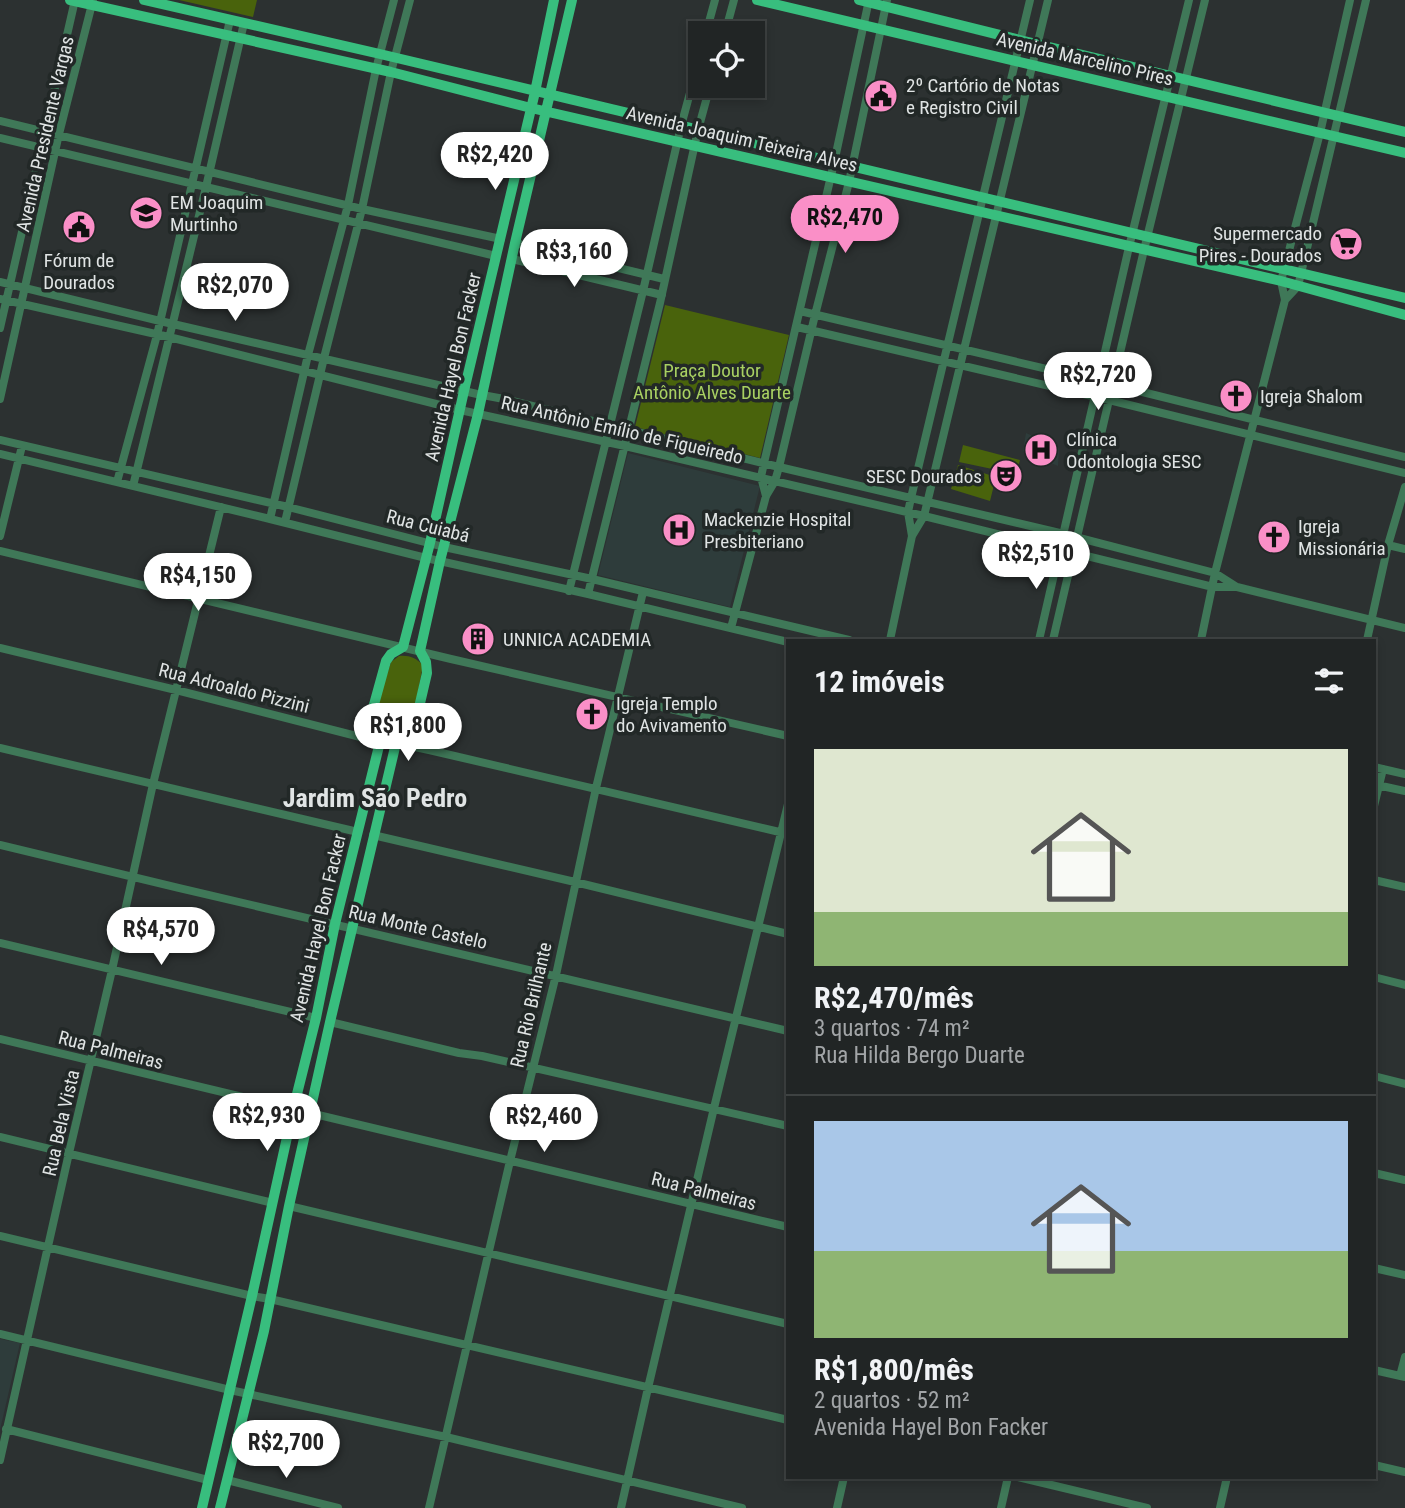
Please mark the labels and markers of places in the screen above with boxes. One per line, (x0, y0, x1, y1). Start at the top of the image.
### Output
place label: 2º Cartório de Notas e Registro Civil (906, 74, 1060, 119)
public building icon: 2º Cartório de Notas e Registro Civil (862, 77, 900, 115)
pin: R$2,420 (430, 132, 560, 192)
place label: EM Joaquim Murtinho (170, 191, 263, 236)
school or university icon: EM Joaquim Murtinho (127, 194, 165, 232)
pin: R$2,470 (780, 196, 910, 255)
public building icon: Fórum de Dourados (60, 208, 98, 246)
place label: Supermercado Pires - Dourados (1199, 222, 1322, 267)
supermarket icon: Supermercado Pires - Dourados (1327, 225, 1365, 263)
pin: R$3,160 (509, 230, 639, 289)
place label: Fórum de Dourados (43, 249, 115, 294)
pin: R$2,070 (170, 264, 300, 323)
pin: R$2,720 (1033, 352, 1163, 412)
church icon: Igreja Shalom (1217, 377, 1255, 415)
place label: Igreja Shalom (1260, 385, 1363, 408)
place label: Clínica Odontologia SESC (1066, 428, 1202, 473)
hospital icon: Clínica Odontologia SESC (1022, 431, 1060, 469)
theatre icon: SESC Dourados (987, 457, 1025, 495)
place label: SESC Dourados (866, 465, 982, 488)
place label: Mackenzie Hospital Presbiteriano (704, 508, 851, 553)
hospital icon: Mackenzie Hospital Presbiteriano (660, 511, 698, 549)
place label: Igreja Missionária (1298, 515, 1386, 560)
church icon: Igreja Missionária (1255, 518, 1293, 556)
pin: R$2,510 (971, 532, 1101, 591)
pin: R$4,150 (133, 554, 263, 613)
building icon: UNNICA ACADEMIA (459, 620, 497, 658)
place label: UNNICA ACADEMIA (503, 628, 651, 651)
place label: Igreja Templo do Avivamento (616, 692, 727, 737)
church icon: Igreja Templo do Avivamento (573, 695, 611, 733)
pin: R$1,800 (343, 704, 473, 763)
pin: R$4,570 (96, 908, 226, 967)
pin: R$2,930 (202, 1094, 332, 1153)
pin: R$2,460 (479, 1094, 609, 1154)
pin: R$2,700 (221, 1420, 351, 1480)

